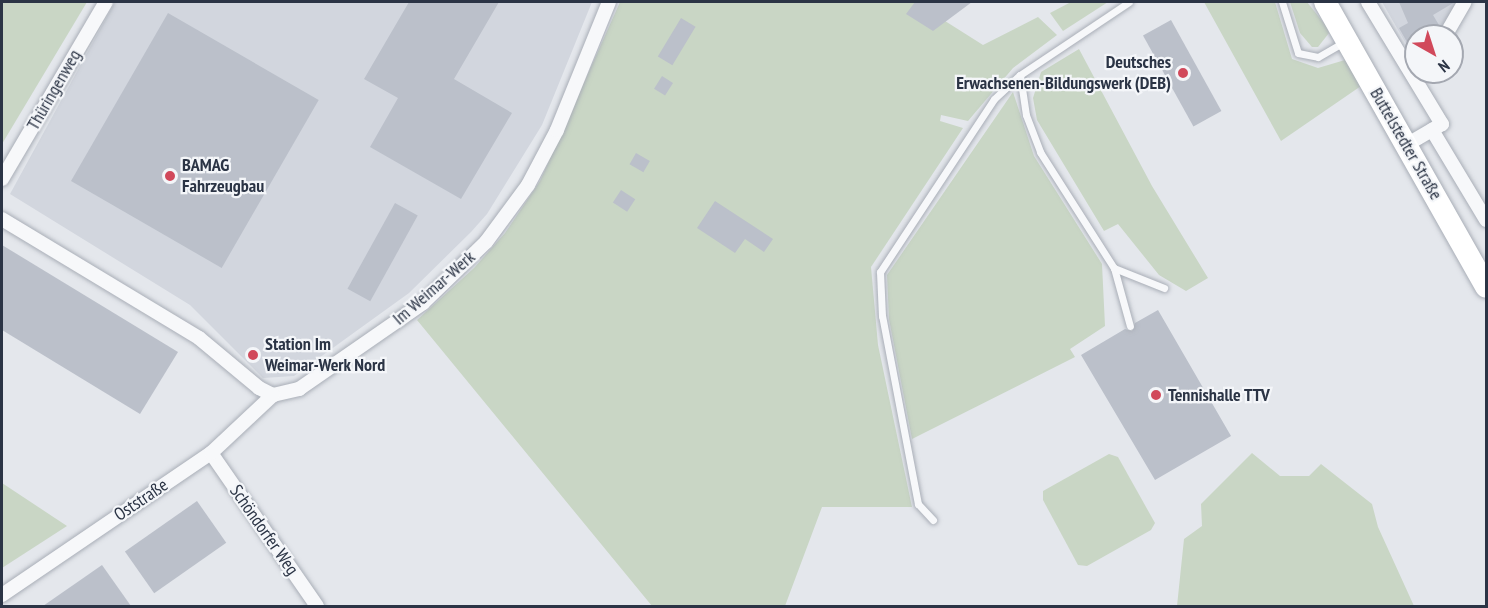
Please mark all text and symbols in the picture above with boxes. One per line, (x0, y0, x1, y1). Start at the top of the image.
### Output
north arrow (1404, 24, 1464, 84)
street label: Thüringenweg (22, 46, 86, 134)
place label: Deutsches Erwachsenen-Bildungswerk (DEB) (956, 52, 1171, 94)
text: N (1434, 56, 1454, 77)
marker: Deutsches Erwachsenen-Bildungswerk (DEB) (1176, 66, 1190, 80)
street label: Buttelstedter Straße (1365, 84, 1447, 204)
place label: BAMAG Fahrzeugbau (182, 155, 264, 198)
marker: BAMAG Fahrzeugbau (163, 169, 177, 183)
street label: Im Weimar-Werk (388, 246, 480, 330)
place label: Station Im Weimar-Werk Nord (265, 334, 386, 376)
marker: Station Im Weimar-Werk Nord (246, 348, 260, 362)
place label: Tennishalle TTV (1168, 384, 1270, 406)
marker: Tennishalle TTV (1149, 388, 1163, 402)
street label: Oststraße (110, 474, 172, 526)
street label: Schöndorfer Weg (225, 481, 303, 579)

